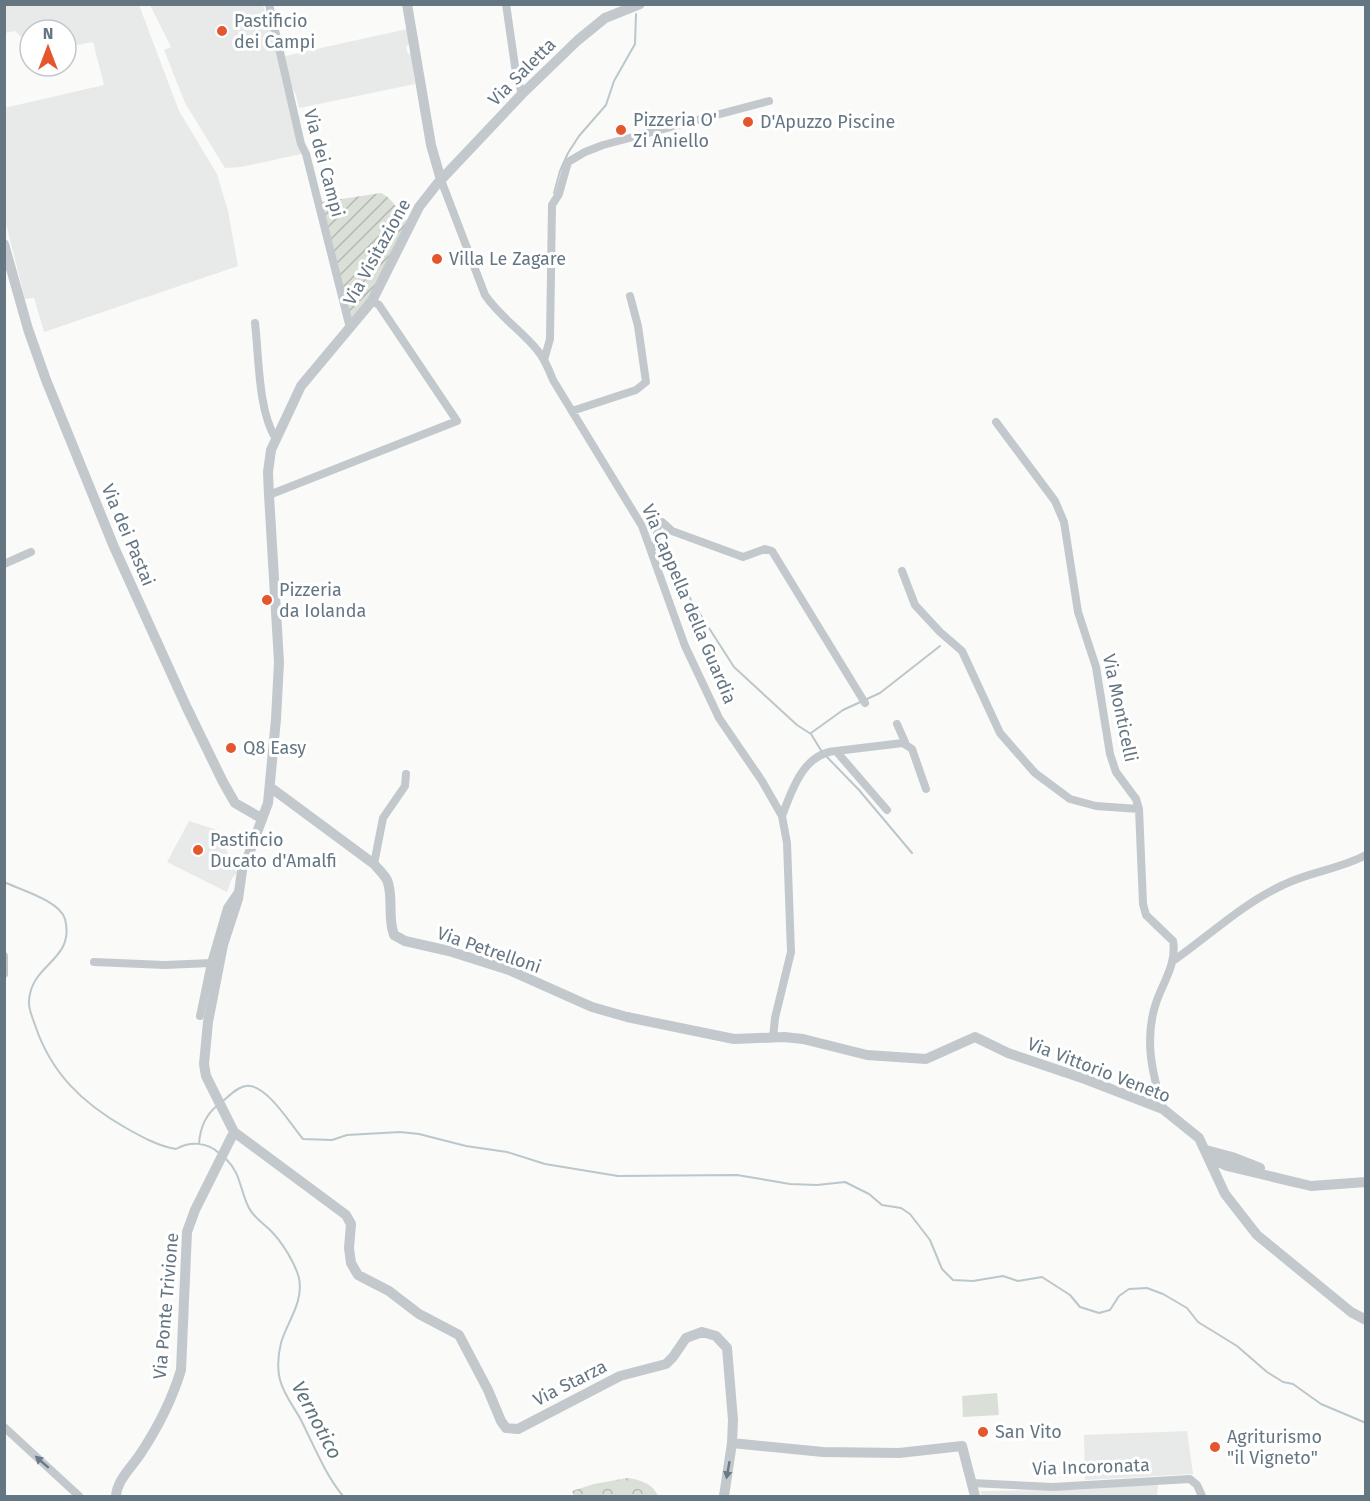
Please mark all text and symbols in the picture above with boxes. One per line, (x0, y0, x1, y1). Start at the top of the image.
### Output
place label: Pastificio dei Campi (234, 10, 315, 53)
north arrow (18, 18, 78, 78)
text: N (43, 24, 53, 43)
marker: Pastificio dei Campi (215, 24, 229, 38)
street label: Via Saletta (484, 34, 560, 110)
street label: Via dei Campi (299, 107, 349, 219)
place label: Pizzeria O' Zi Aniello (633, 109, 717, 152)
place label: D'Apuzzo Piscine (760, 111, 895, 133)
marker: D'Apuzzo Piscine (741, 115, 755, 129)
marker: Pizzeria O' Zi Aniello (614, 123, 628, 137)
street label: Via Visitazione (339, 195, 415, 309)
place label: Villa Le Zagare (449, 248, 566, 270)
marker: Villa Le Zagare (430, 252, 444, 266)
street label: Via dei Pastai (97, 481, 159, 589)
street label: Via Cappella della Guardia (637, 501, 741, 707)
place label: Pizzeria da Iolanda (279, 579, 366, 622)
marker: Pizzeria da Iolanda (260, 593, 274, 607)
street label: Via Monticelli (1098, 652, 1142, 764)
place label: Q8 Easy (243, 737, 306, 759)
marker: Q8 Easy (224, 741, 238, 755)
place label: Pastificio Ducato d'Amalfi (210, 829, 337, 872)
marker: Pastificio Ducato d'Amalfi (191, 843, 205, 857)
street label: Via Petrelloni (434, 922, 544, 978)
street label: Via Vittorio Veneto (1024, 1033, 1174, 1107)
street label: Via Ponte Trivione (149, 1232, 183, 1380)
street label: Via Starza (529, 1355, 611, 1411)
water label: Vernotico (286, 1377, 348, 1463)
place label: San Vito (995, 1421, 1062, 1443)
marker: San Vito (976, 1425, 990, 1439)
place label: Agriturismo "il Vigneto" (1227, 1426, 1322, 1469)
marker: Agriturismo "il Vigneto" (1208, 1440, 1222, 1454)
street label: Via Incoronata (1032, 1454, 1150, 1480)
one-way arrow (35, 1456, 50, 1469)
one-way arrow (723, 1461, 732, 1480)

